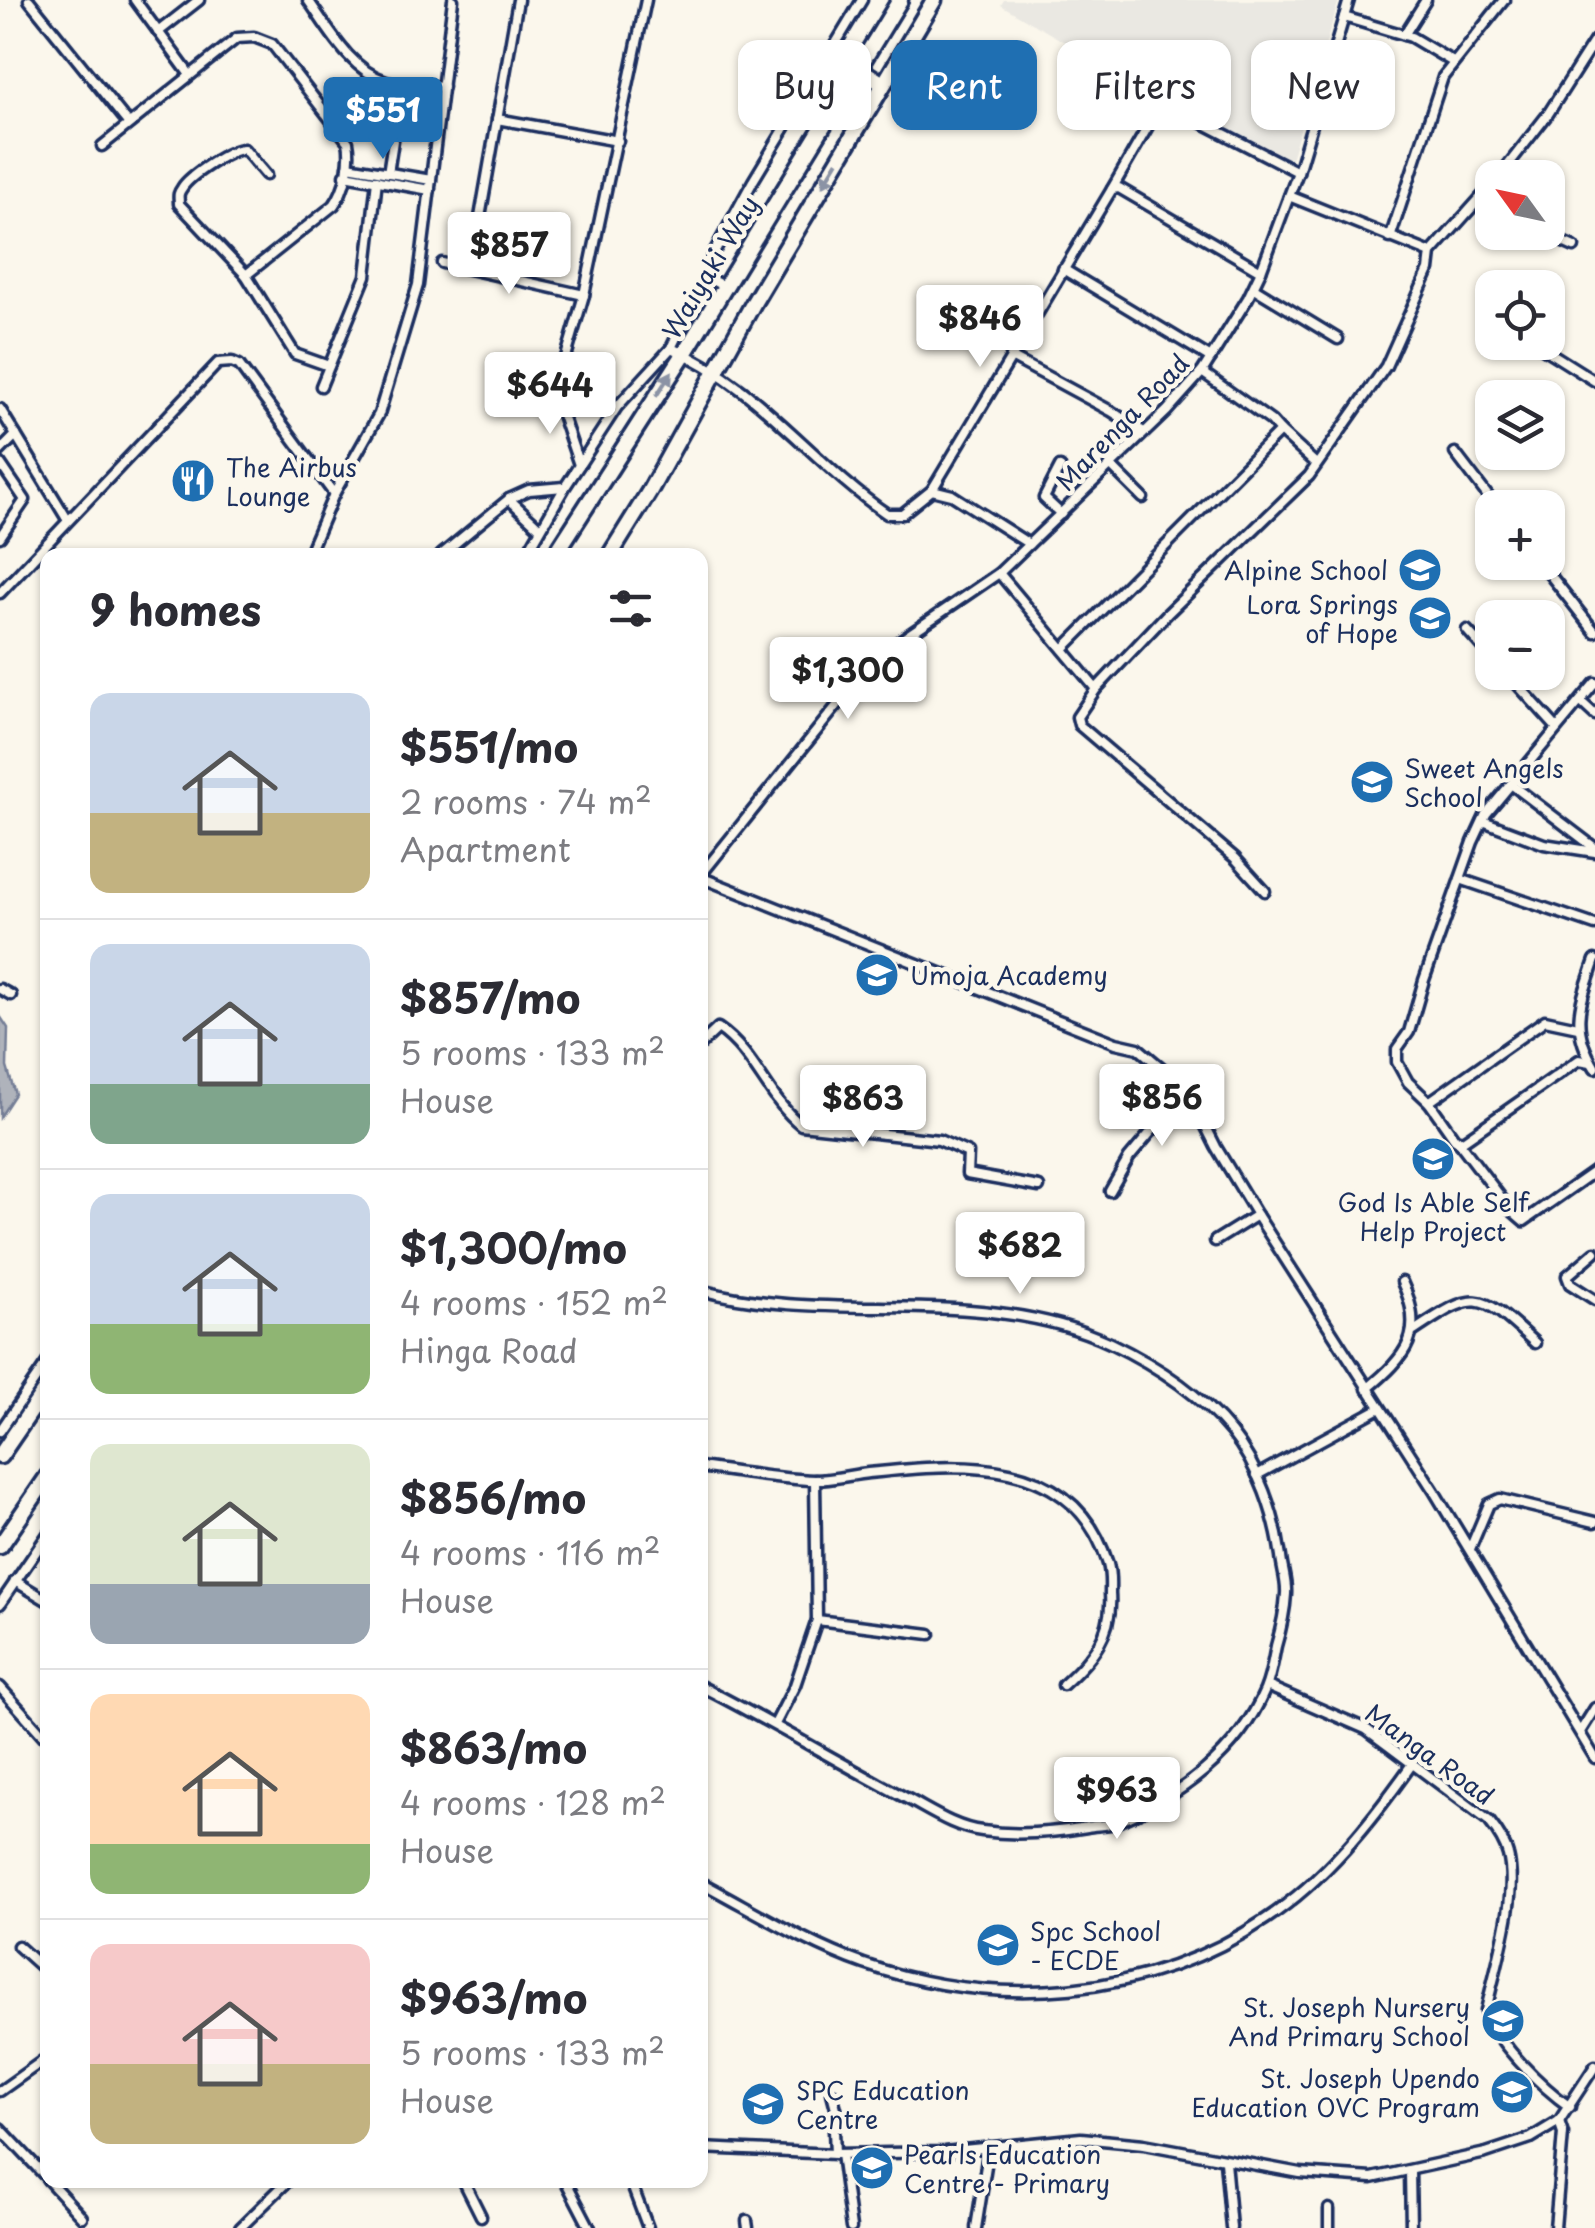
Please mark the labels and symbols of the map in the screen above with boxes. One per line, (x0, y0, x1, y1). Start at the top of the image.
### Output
pin: $551 (324, 77, 442, 162)
one-way arrow (822, 160, 839, 188)
north arrow (1475, 160, 1565, 250)
street label: Waiyaki Way (652, 188, 768, 346)
pin: $857 (450, 212, 568, 297)
pin: $846 (921, 285, 1039, 370)
street label: Marenga Road (1047, 345, 1197, 499)
pin: $644 (491, 352, 609, 437)
one-way arrow (654, 371, 673, 398)
place label: The Airbus Lounge (226, 448, 357, 515)
restaurant icon: The Airbus Lounge (170, 458, 216, 504)
school or university icon: Alpine School (1397, 547, 1443, 593)
place label: Alpine School (1224, 551, 1388, 589)
place label: Lora Springs of Hope (1247, 585, 1398, 652)
school or university icon: Lora Springs of Hope (1407, 595, 1453, 641)
pin: $1,300 (767, 637, 929, 722)
place label: Sweet Angels School (1404, 749, 1564, 816)
school or university icon: Sweet Angels School (1349, 759, 1395, 805)
school or university icon: Umoja Academy (854, 952, 900, 998)
place label: Umoja Academy (910, 956, 1108, 994)
pin: $856 (1103, 1064, 1221, 1149)
pin: $863 (804, 1065, 922, 1150)
school or university icon: God Is Able Self Help Project (1410, 1136, 1456, 1182)
place label: God Is Able Self Help Project (1338, 1183, 1530, 1250)
pin: $682 (961, 1212, 1079, 1297)
street label: Manga Road (1358, 1694, 1502, 1814)
pin: $963 (1058, 1757, 1176, 1842)
place label: Spc School - ECDE (1030, 1912, 1161, 1979)
school or university icon: Spc School - ECDE (975, 1922, 1021, 1968)
place label: St. Joseph Nursery And Primary School (1229, 1988, 1470, 2055)
school or university icon: St. Joseph Nursery And Primary School (1480, 1998, 1526, 2044)
place label: St. Joseph Upendo Education OVC Program (1191, 2059, 1480, 2126)
school or university icon: St. Joseph Upendo Education OVC Program (1489, 2069, 1535, 2115)
place label: SPC Education Centre (796, 2071, 970, 2138)
school or university icon: SPC Education Centre (740, 2081, 786, 2127)
place label: Pearls Education Centre - Primary (904, 2135, 1110, 2202)
school or university icon: Pearls Education Centre - Primary (849, 2145, 895, 2191)

